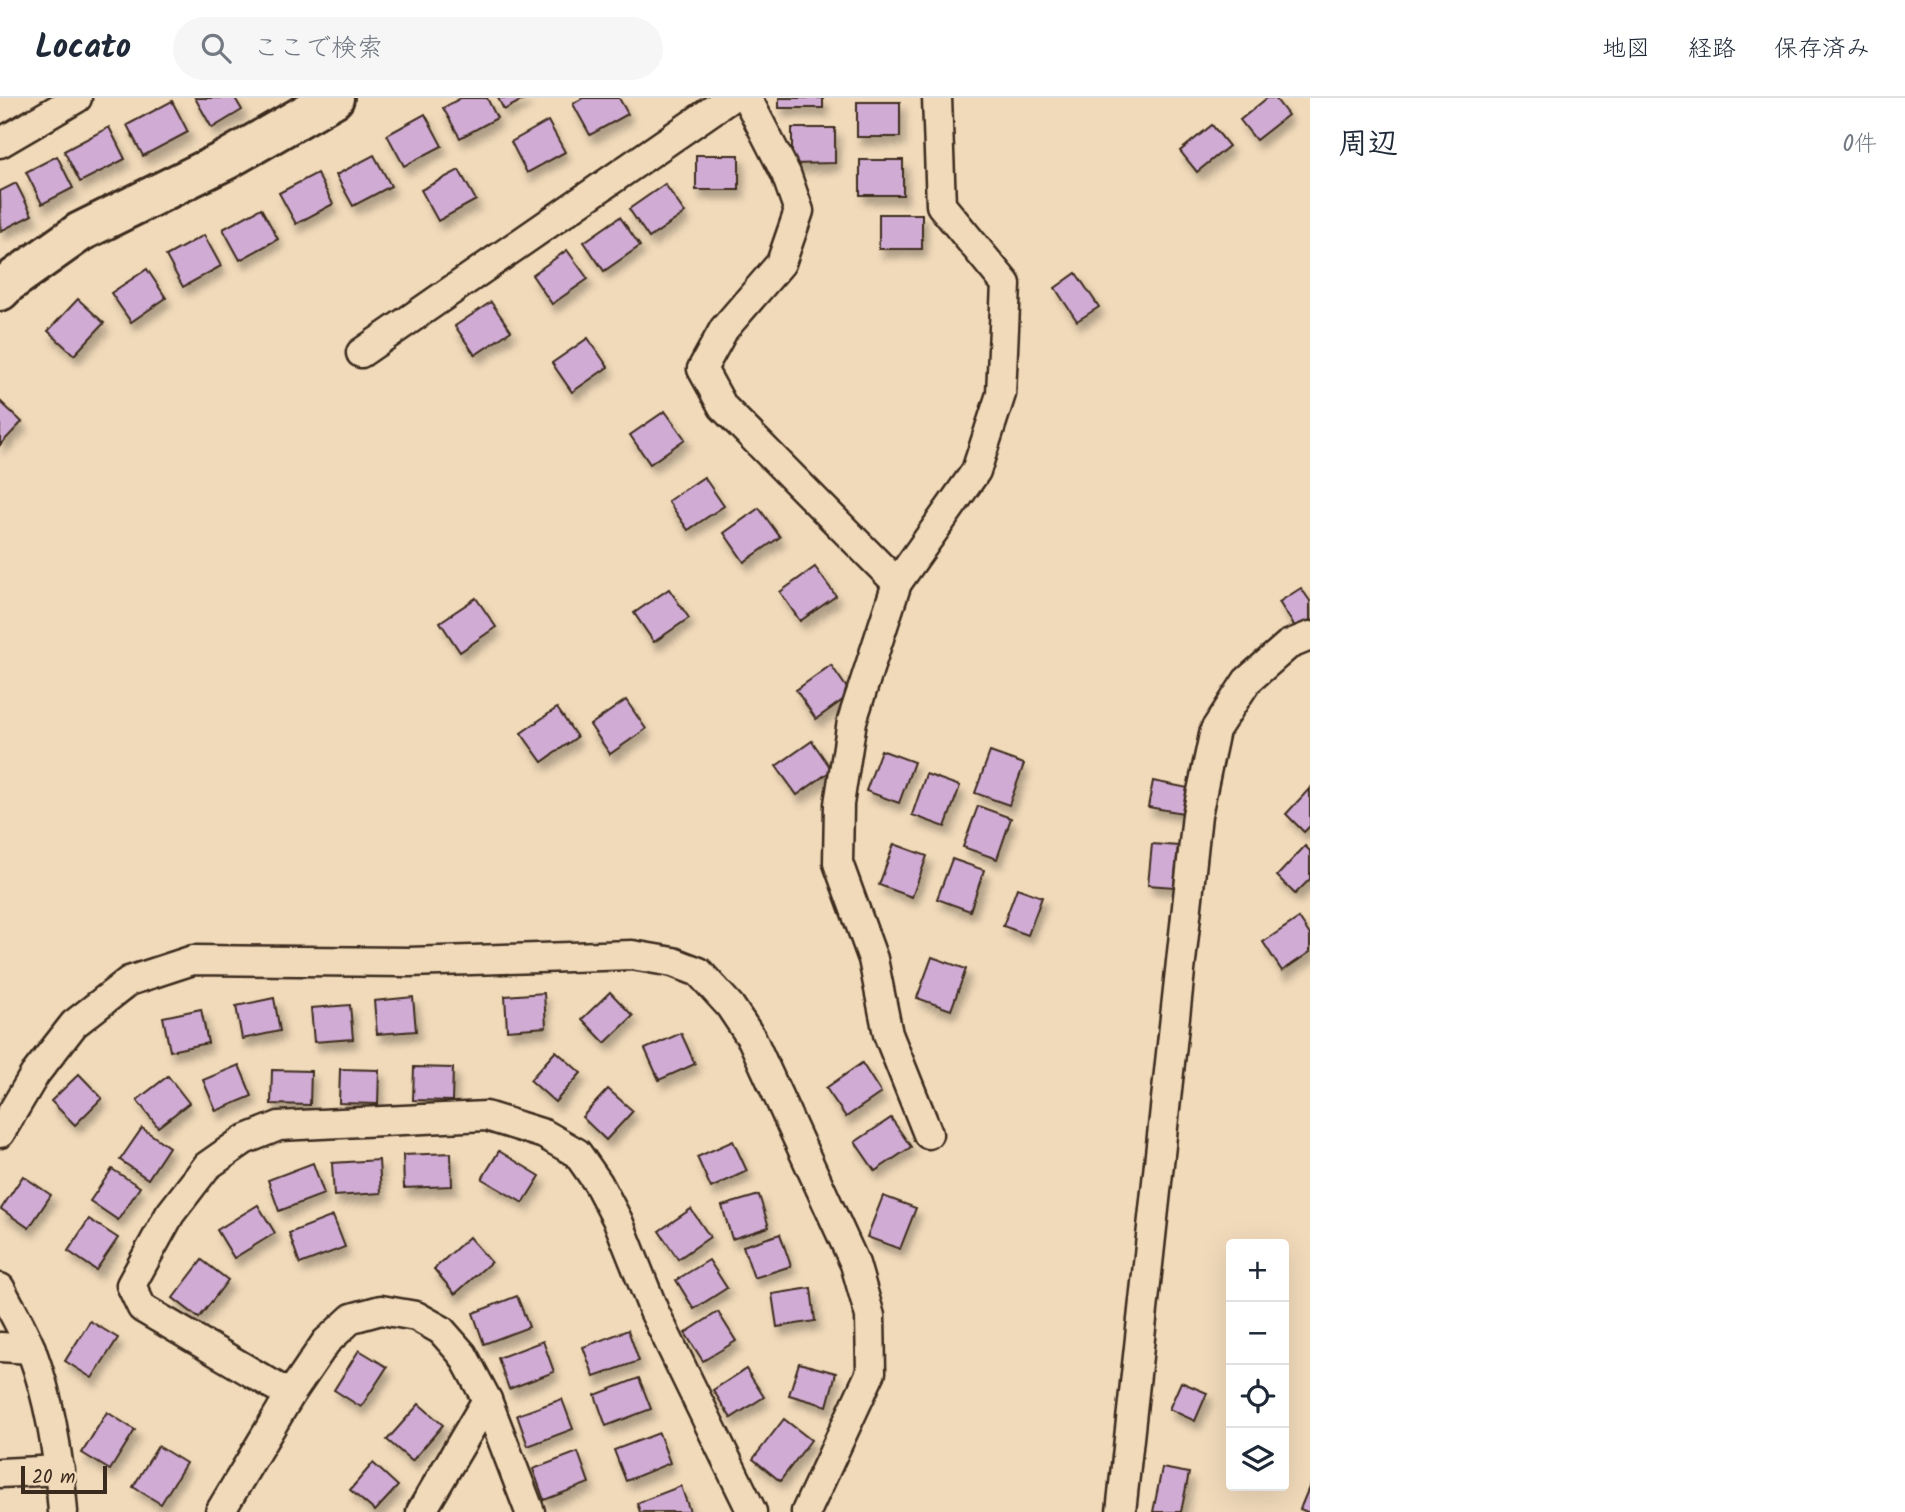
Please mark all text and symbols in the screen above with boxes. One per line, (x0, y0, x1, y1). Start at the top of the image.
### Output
search box (173, 17, 663, 80)
text: Locato (35, 22, 131, 75)
text: ここで検索 (253, 28, 383, 70)
icon: search (197, 29, 235, 67)
text: 地図 (1602, 30, 1650, 69)
text: 経路 (1688, 30, 1736, 69)
text: 保存済み (1774, 30, 1870, 69)
text: 周辺 (1338, 121, 1398, 169)
text: 0件 (1843, 127, 1877, 163)
map controls (1226, 1239, 1289, 1491)
button: + (1226, 1239, 1289, 1302)
button: − (1226, 1302, 1289, 1365)
button: locate (1226, 1365, 1289, 1428)
button: layers (1226, 1428, 1289, 1491)
scale bar (21, 1463, 107, 1495)
text: 20 m (32, 1463, 75, 1493)

